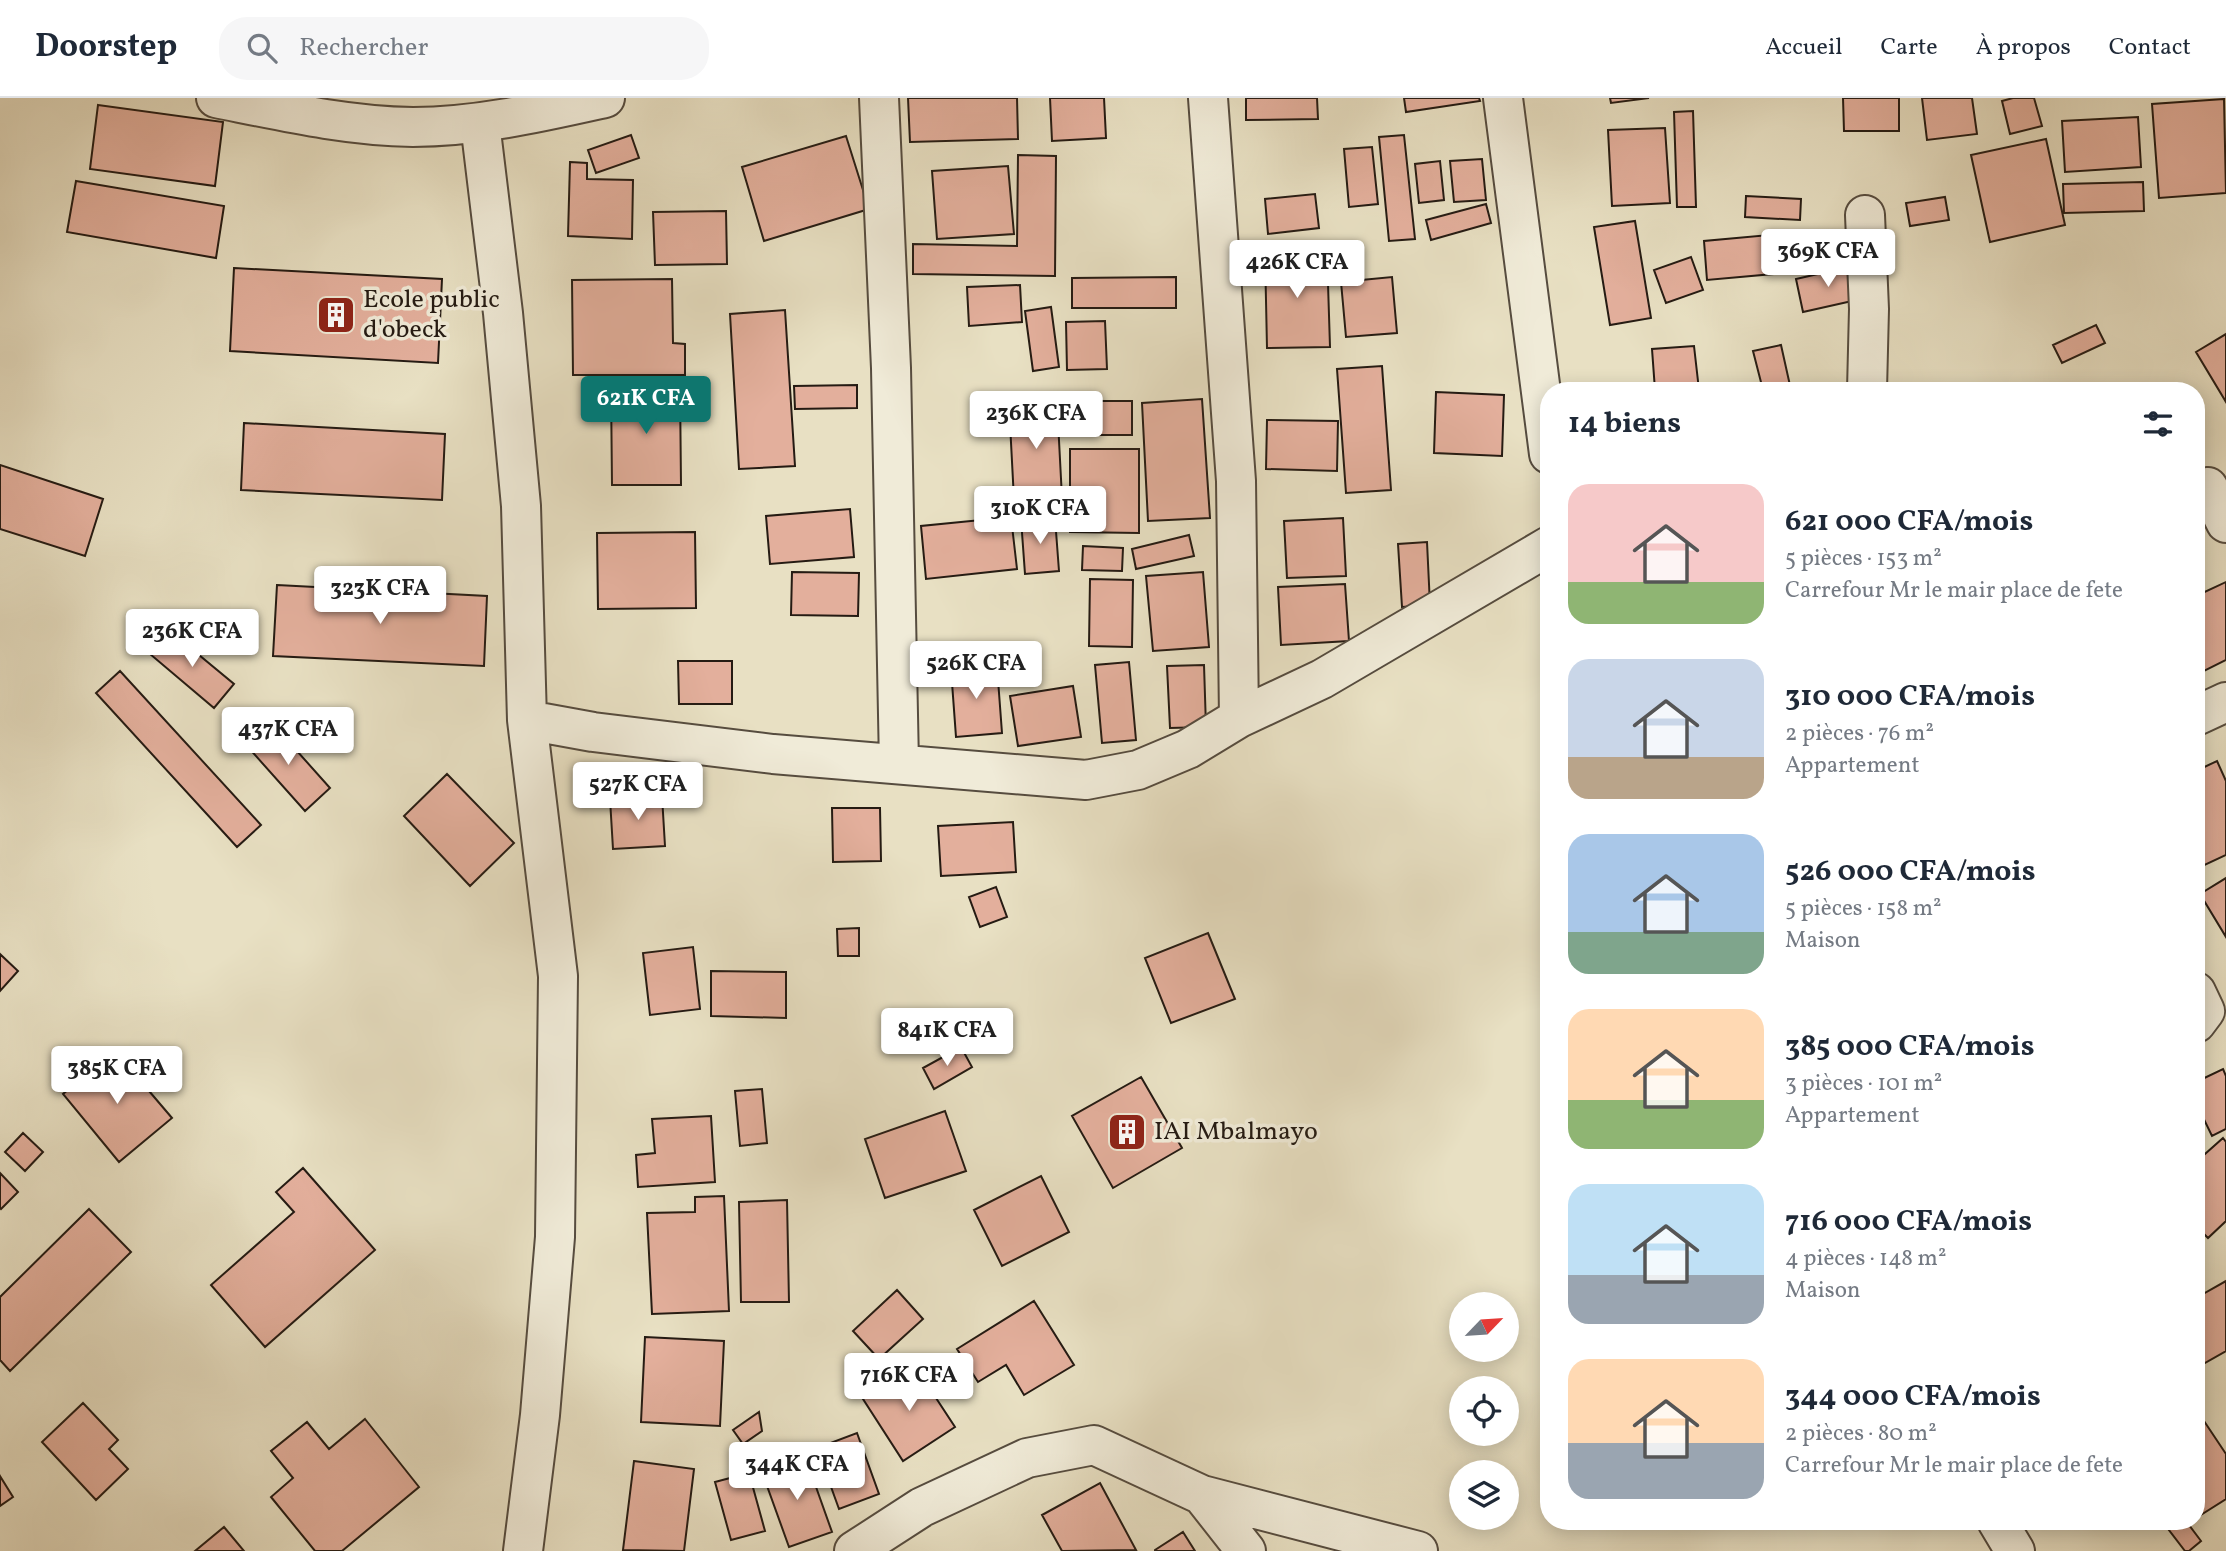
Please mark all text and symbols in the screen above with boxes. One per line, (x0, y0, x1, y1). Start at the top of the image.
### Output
search box (219, 17, 709, 80)
text: Doorstep (35, 25, 177, 71)
icon: search (243, 29, 281, 67)
text: Rechercher (299, 30, 428, 66)
text: Accueil (1765, 31, 1842, 65)
text: Carte (1880, 31, 1938, 65)
text: À propos (1976, 31, 2071, 65)
text: Contact (2109, 31, 2191, 65)
pin: 369K CFA (1756, 230, 1900, 289)
text: 369K CFA (1777, 236, 1879, 268)
pin: 426K CFA (1225, 240, 1369, 300)
text: 426K CFA (1245, 247, 1349, 279)
place label: Ecole public d'obeck (363, 282, 500, 348)
building icon: Ecole public d'obeck (315, 294, 357, 336)
pin: 621K CFA (574, 376, 718, 436)
text: 621K CFA (597, 383, 695, 415)
pin: 236K CFA (964, 392, 1108, 451)
text: 236K CFA (986, 398, 1086, 430)
text: 14 biens (1568, 403, 1681, 445)
icon: filters (2139, 405, 2177, 443)
pin: 310K CFA (968, 486, 1112, 546)
text: 310K CFA (990, 493, 1090, 525)
text: 621 000 CFA/mois (1785, 501, 2033, 543)
icon: home (1624, 512, 1708, 596)
text: 5 pièces · 153 m² (1785, 543, 1942, 575)
pin: 323K CFA (308, 566, 452, 626)
text: 323K CFA (330, 573, 430, 605)
text: Carrefour Mr le mair place de fete (1785, 575, 2123, 607)
pin: 236K CFA (120, 610, 264, 669)
text: 236K CFA (142, 616, 242, 648)
pin: 526K CFA (904, 642, 1048, 701)
text: 526K CFA (926, 648, 1026, 680)
text: 310 000 CFA/mois (1785, 676, 2035, 718)
icon: home (1624, 687, 1708, 771)
pin: 437K CFA (216, 708, 360, 767)
text: 437K CFA (238, 714, 338, 746)
text: 2 pièces · 76 m² (1785, 718, 1934, 750)
text: Appartement (1785, 750, 1920, 782)
pin: 527K CFA (566, 762, 710, 822)
text: 527K CFA (589, 769, 687, 801)
text: 526 000 CFA/mois (1785, 851, 2036, 893)
icon: home (1624, 862, 1708, 946)
text: 5 pièces · 158 m² (1785, 893, 1942, 925)
text: Maison (1785, 925, 1861, 957)
pin: 841K CFA (875, 1009, 1019, 1068)
text: 841K CFA (897, 1015, 997, 1047)
text: 385 000 CFA/mois (1785, 1026, 2035, 1068)
icon: home (1624, 1037, 1708, 1121)
pin: 385K CFA (45, 1046, 189, 1106)
text: 385K CFA (67, 1053, 167, 1085)
text: 3 pièces · 101 m² (1785, 1068, 1942, 1100)
text: Appartement (1785, 1100, 1920, 1132)
building icon: IAI Mbalmayo (1106, 1111, 1148, 1153)
place label: IAI Mbalmayo (1154, 1114, 1318, 1150)
text: 716 000 CFA/mois (1785, 1201, 2032, 1243)
icon: home (1624, 1212, 1708, 1296)
text: 4 pièces · 148 m² (1785, 1243, 1946, 1275)
text: Maison (1785, 1275, 1861, 1307)
north arrow (1449, 1292, 1519, 1362)
map controls (1449, 1292, 1519, 1530)
pin: 716K CFA (837, 1354, 981, 1413)
text: 716K CFA (860, 1360, 958, 1392)
button: locate (1449, 1376, 1519, 1446)
text: 344 000 CFA/mois (1785, 1376, 2041, 1418)
icon: home (1624, 1387, 1708, 1471)
text: 2 pièces · 80 m² (1785, 1418, 1937, 1450)
pin: 344K CFA (725, 1442, 869, 1502)
text: 344K CFA (745, 1449, 849, 1481)
text: Carrefour Mr le mair place de fete (1785, 1450, 2123, 1482)
button: layers (1449, 1460, 1519, 1530)

